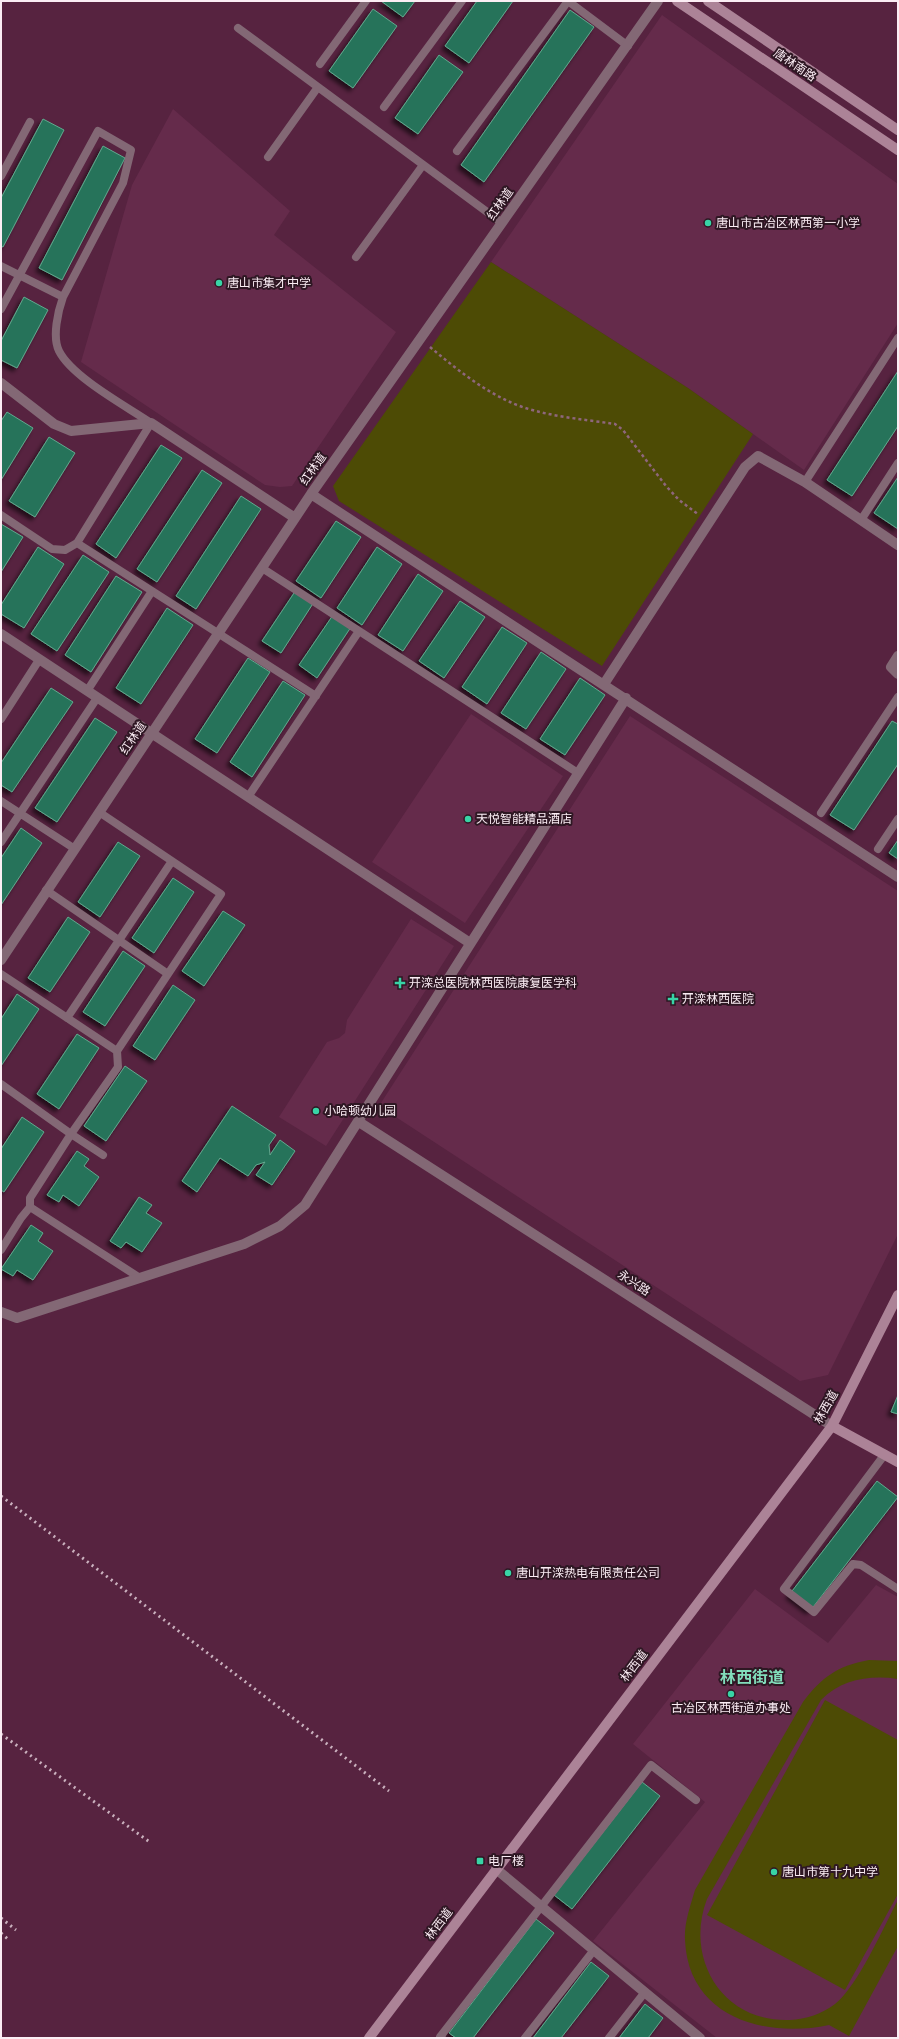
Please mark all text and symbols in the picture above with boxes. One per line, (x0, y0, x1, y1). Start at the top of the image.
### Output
street label: 唐林南路 (771, 46, 819, 84)
street label: 红林道 (484, 185, 516, 223)
place label: 唐山市古冶区林西第一小学 (716, 216, 860, 230)
marker: 唐山市古冶区林西第一小学 (703, 218, 713, 228)
place label: 唐山市集才中学 (227, 276, 311, 290)
marker: 唐山市集才中学 (214, 278, 224, 288)
street label: 红林道 (297, 450, 329, 488)
street label: 红林道 (117, 719, 149, 757)
place label: 天悦智能精品酒店 (476, 812, 572, 826)
marker: 天悦智能精品酒店 (463, 814, 473, 824)
place label: 开滦总医院林西医院康复医学科 (409, 976, 577, 990)
marker: 开滦总医院林西医院康复医学科 (394, 977, 406, 989)
place label: 开滦林西医院 (682, 992, 754, 1006)
marker: 开滦林西医院 (667, 993, 679, 1005)
place label: 小哈顿幼儿园 (324, 1104, 396, 1118)
marker: 小哈顿幼儿园 (311, 1106, 321, 1116)
street label: 永兴路 (615, 1267, 653, 1299)
street label: 林西道 (811, 1388, 841, 1426)
place label: 唐山开滦热电有限责任公司 (516, 1566, 660, 1580)
marker: 唐山开滦热电有限责任公司 (503, 1568, 513, 1578)
street label: 林西道 (618, 1647, 650, 1685)
district label: 林西街道 (720, 1668, 784, 1687)
marker: 古冶区林西街道办事处 (726, 1689, 736, 1699)
place label: 古冶区林西街道办事处 (671, 1701, 791, 1715)
place label: 电厂楼 (488, 1854, 524, 1868)
marker: 电厂楼 (475, 1856, 485, 1866)
place label: 唐山市第十九中学 (782, 1865, 878, 1879)
marker: 唐山市第十九中学 (769, 1867, 779, 1877)
street label: 林西道 (423, 1905, 455, 1943)

